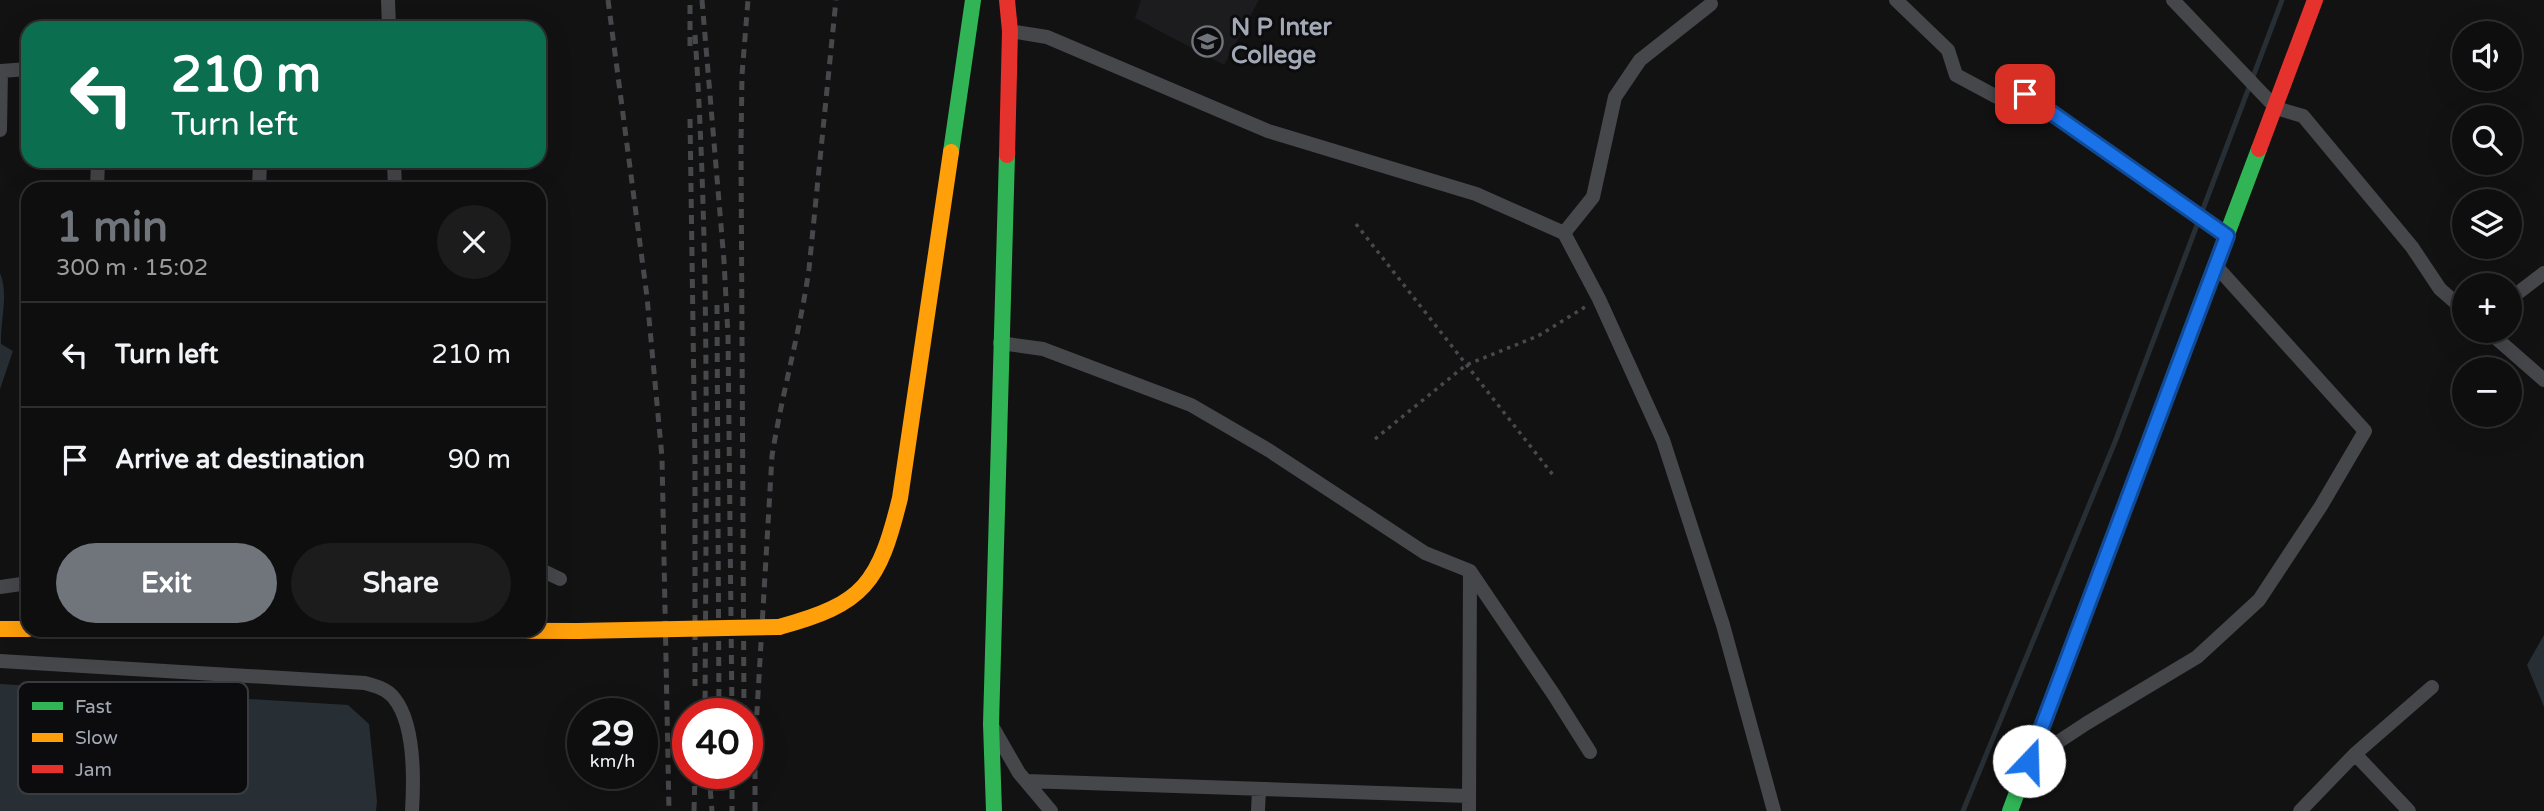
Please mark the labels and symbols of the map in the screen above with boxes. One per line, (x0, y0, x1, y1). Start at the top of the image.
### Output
place label: N P Inter College (1231, 13, 1332, 70)
school or university icon: N P Inter College (1191, 24, 1225, 58)
pin (1995, 64, 2055, 124)
legend (18, 682, 248, 794)
text: Fast (75, 696, 112, 718)
speed limit sign: 40 (672, 698, 763, 789)
position arrow (1992, 724, 2066, 798)
text: Slow (75, 727, 118, 749)
text: Jam (75, 759, 112, 781)

